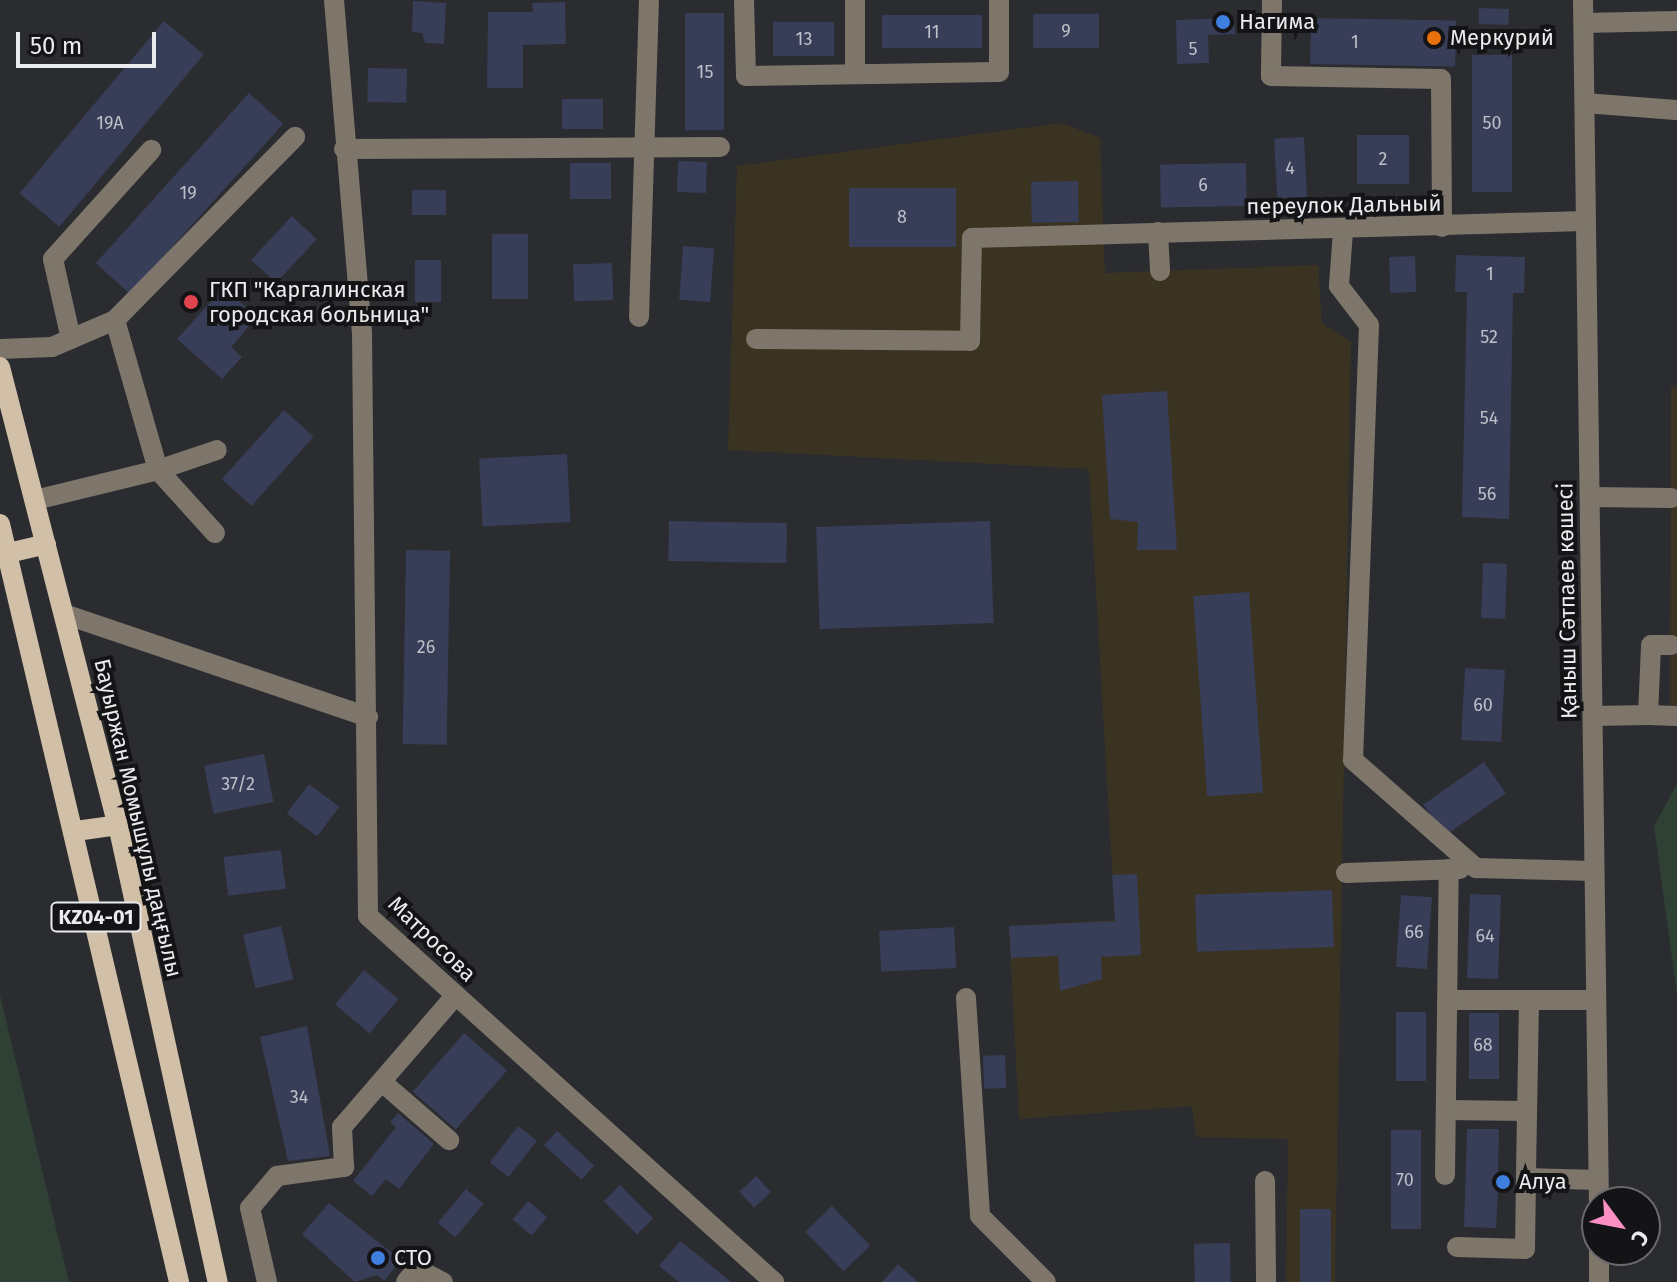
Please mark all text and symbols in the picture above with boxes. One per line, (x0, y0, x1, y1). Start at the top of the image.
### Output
place label: Нагима (1239, 9, 1315, 35)
marker: Нагима (1214, 13, 1232, 31)
scale bar (20, 16, 160, 66)
house number: 9 (1061, 20, 1071, 42)
house number: 11 (924, 21, 940, 43)
place label: Меркурий (1450, 25, 1554, 51)
house number: 13 (796, 28, 812, 50)
marker: Меркурий (1425, 29, 1443, 47)
house number: 1 (1351, 31, 1359, 53)
text: 50 m (30, 32, 82, 60)
house number: 5 (1188, 38, 1198, 60)
house number: 15 (697, 61, 713, 83)
house number: 19А (96, 112, 124, 134)
house number: 50 (1482, 112, 1502, 134)
house number: 2 (1379, 148, 1387, 170)
house number: 4 (1285, 157, 1295, 179)
house number: 6 (1198, 174, 1208, 196)
house number: 19 (179, 182, 197, 204)
street label: переулок Дальный (1246, 190, 1442, 220)
house number: 8 (897, 206, 907, 228)
house number: 1 (1486, 263, 1494, 285)
place label: ГКП "Каргалинская городская больница" (209, 276, 429, 328)
marker: ГКП "Каргалинская городская больница" (180, 291, 202, 313)
house number: 52 (1480, 326, 1498, 348)
house number: 54 (1480, 407, 1498, 429)
house number: 56 (1478, 483, 1496, 505)
street label: Қаныш Сәтпаев көшесі (1552, 483, 1582, 719)
house number: 26 (417, 636, 435, 658)
street label: Бауыржан Момышұлы даңғылы (88, 656, 188, 980)
house number: 60 (1473, 694, 1493, 716)
house number: 37/2 (221, 773, 255, 795)
street label: Матросова (383, 891, 481, 987)
road number: KZ04-01 (50, 901, 142, 933)
house number: 66 (1404, 921, 1424, 943)
house number: 64 (1475, 925, 1495, 947)
house number: 68 (1473, 1034, 1493, 1056)
house number: 34 (290, 1086, 308, 1108)
house number: 70 (1396, 1169, 1414, 1191)
place label: Алуа (1519, 1169, 1567, 1195)
marker: Алуа (1494, 1173, 1512, 1191)
north arrow (1581, 1186, 1661, 1266)
text: С (1625, 1225, 1655, 1250)
place label: СТО (394, 1245, 432, 1271)
marker: СТО (369, 1249, 387, 1267)

